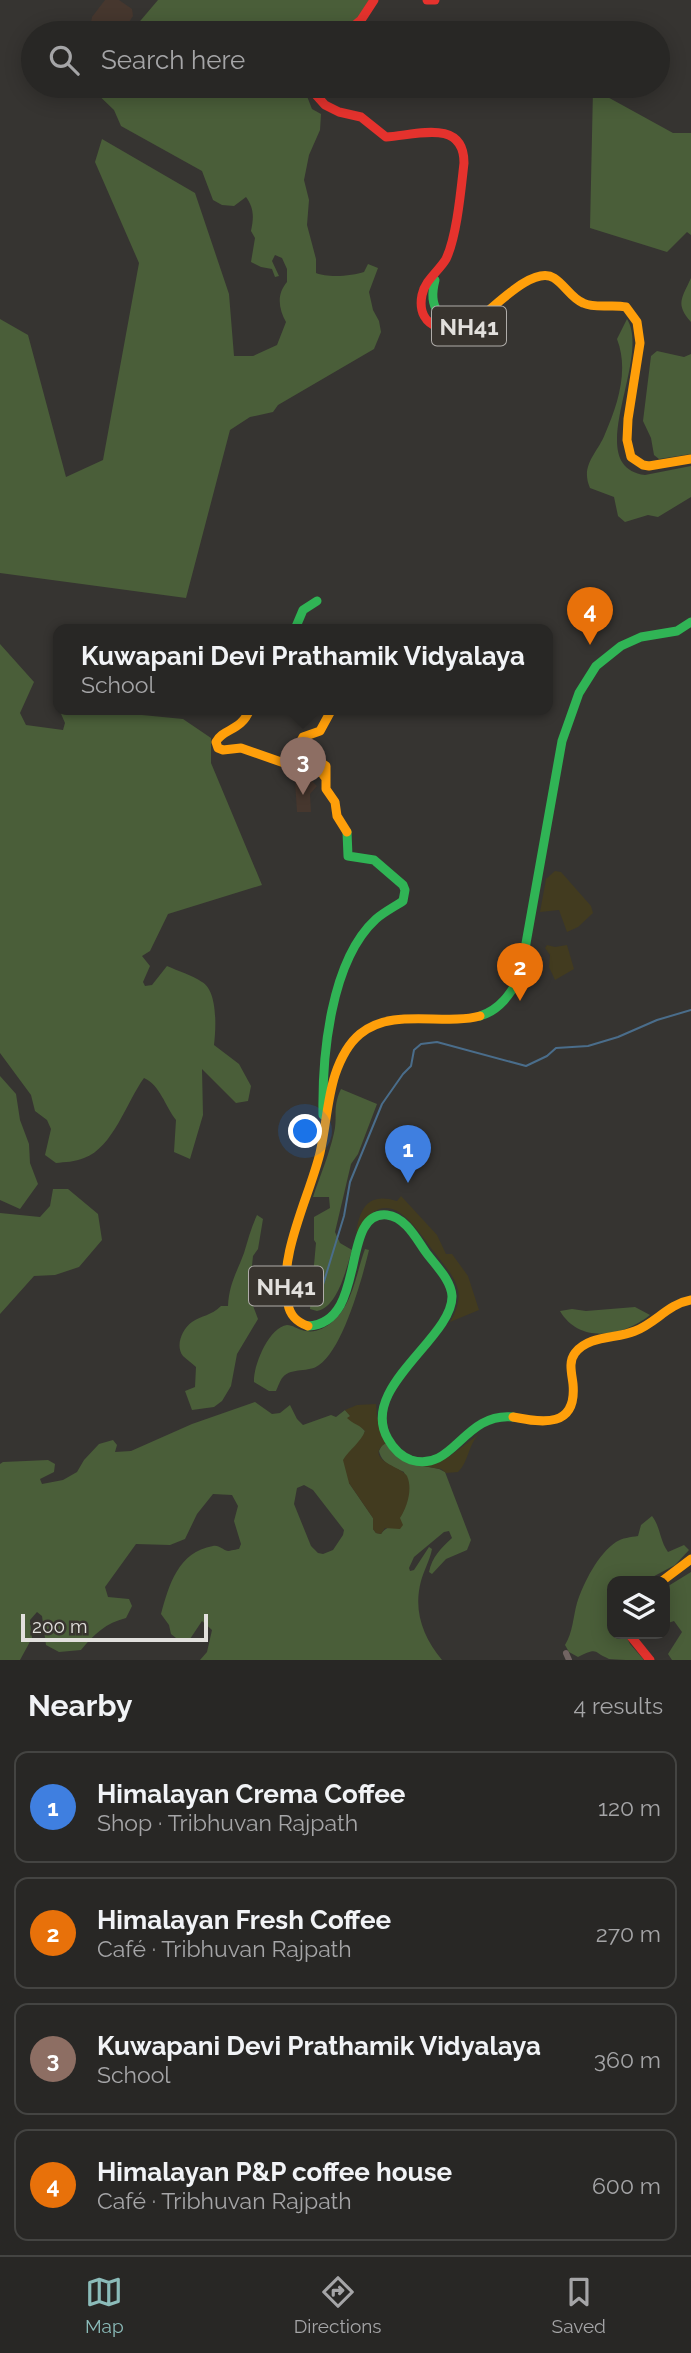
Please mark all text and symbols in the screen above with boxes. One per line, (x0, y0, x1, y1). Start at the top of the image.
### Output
search box (21, 21, 670, 98)
icon: search (45, 41, 83, 79)
text: Search here (101, 45, 245, 75)
road number: NH41 (432, 306, 506, 346)
pin: 4 (567, 587, 613, 645)
popup (53, 624, 553, 715)
text: Kuwapani Devi Prathamik Vidyalaya (81, 641, 525, 671)
text: School (81, 671, 155, 698)
pin: 3 (280, 737, 326, 795)
pin: 2 (497, 943, 543, 1001)
your location (288, 1114, 322, 1148)
pin: 1 (385, 1125, 431, 1183)
road number: NH41 (249, 1266, 323, 1306)
map controls (607, 1576, 670, 1639)
button: layers (607, 1576, 670, 1639)
scale bar (21, 1611, 208, 1643)
text: 200 m (32, 1615, 87, 1637)
text: Nearby (28, 1688, 132, 1723)
text: 4 results (574, 1692, 663, 1719)
text: Himalayan Crema Coffee (97, 1779, 405, 1809)
text: 1 (47, 1794, 59, 1821)
text: 120 m (598, 1794, 661, 1821)
text: Shop · Tribhuvan Rajpath (97, 1809, 358, 1836)
text: Himalayan Fresh Coffee (97, 1905, 391, 1935)
text: 2 (47, 1920, 59, 1947)
text: 270 m (596, 1920, 661, 1947)
text: Café · Tribhuvan Rajpath (97, 1935, 352, 1962)
text: Kuwapani Devi Prathamik Vidyalaya (97, 2031, 541, 2061)
text: 3 (47, 2046, 59, 2073)
text: 360 m (594, 2046, 661, 2073)
text: School (97, 2061, 171, 2088)
text: Himalayan P&P coffee house (97, 2157, 452, 2187)
text: 4 (46, 2172, 60, 2199)
text: 600 m (592, 2172, 661, 2199)
text: Café · Tribhuvan Rajpath (97, 2187, 352, 2214)
tab: Map (85, 2273, 124, 2337)
tab: Directions (294, 2273, 382, 2337)
tab: Saved (552, 2273, 606, 2337)

